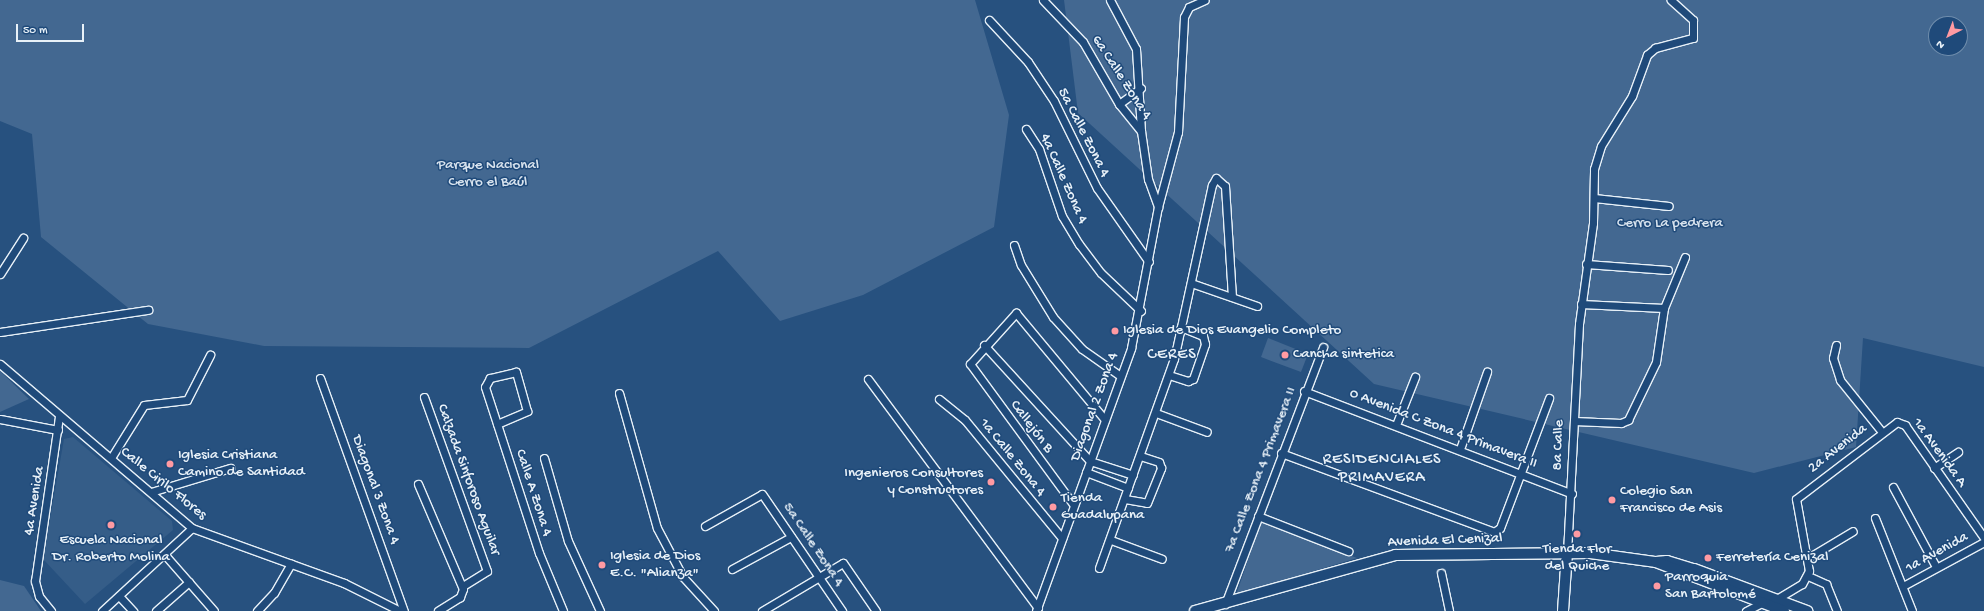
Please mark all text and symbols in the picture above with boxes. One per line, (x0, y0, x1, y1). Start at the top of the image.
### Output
scale bar (18, 16, 86, 42)
north arrow (1928, 16, 1968, 56)
text: 50 m (23, 24, 48, 38)
street label: 6a Calle Zona 4 (1087, 32, 1155, 124)
text: N (1934, 37, 1947, 51)
street label: 5a Calle Zona 4 (1053, 85, 1113, 181)
street label: 4a Calle Zona 4 (1035, 131, 1091, 227)
park label: Parque Nacional Cerro el Baúl (437, 156, 539, 191)
park label: Cerro La pedrera (1617, 215, 1723, 233)
place label: Iglesia de Dios Evangelio Completo (1123, 322, 1341, 340)
marker: Iglesia de Dios Evangelio Completo (1110, 326, 1120, 336)
district label: CERES (1147, 346, 1197, 366)
place label: Cancha sintetica (1293, 346, 1394, 364)
street label: Diagonal 2 Zona 4 (1067, 350, 1123, 464)
marker: Cancha sintetica (1280, 350, 1290, 360)
street label: 7a Calle Zona 4 Primavera II (1221, 385, 1301, 555)
street label: 0 Avenida C Zona 4 Primavera II (1347, 385, 1539, 473)
street label: Callejón B (1005, 397, 1057, 457)
street label: Calzada Sinforoso Aguilar (432, 402, 504, 558)
street label: 1a Calle Zona 4 (975, 415, 1049, 501)
street label: 1a Avenida A (1908, 415, 1970, 491)
street label: 8a Calle (1549, 419, 1569, 471)
street label: 2a Avenida (1805, 420, 1871, 478)
street label: Diagonal 3 Zona 4 (347, 433, 403, 547)
street label: Calle Cirilo Flores (116, 444, 210, 524)
place label: Iglesia Cristiana Camino de Santidad (178, 446, 305, 481)
street label: Calle A Zona 4 (510, 447, 556, 539)
district label: RESIDENCIALES PRIMAVERA (1323, 451, 1441, 489)
marker: Iglesia Cristiana Camino de Santidad (165, 459, 175, 469)
place label: Ingenieros Consultores y Constructores (844, 464, 983, 499)
street label: 4a Avenida (21, 465, 49, 537)
marker: Ingenieros Consultores y Constructores (986, 477, 996, 487)
place label: Colegio San Francisco de Asis (1620, 482, 1722, 517)
place label: Tienda Guadalupana (1061, 489, 1144, 524)
marker: Colegio San Francisco de Asis (1607, 495, 1617, 505)
street label: 5a Calle Zona 4 (778, 499, 848, 591)
marker: Tienda Guadalupana (1048, 502, 1058, 512)
marker: Escuela Nacional Dr. Roberto Molina (106, 520, 116, 530)
street label: 1a Avenida (1903, 528, 1971, 578)
marker: Tienda Flor del Quiche (1572, 529, 1582, 539)
street label: Avenida El Cenizal (1387, 530, 1503, 552)
place label: Escuela Nacional Dr. Roberto Molina (52, 531, 170, 566)
place label: Tienda Flor del Quiche (1543, 540, 1611, 575)
place label: Iglesia de Dios E.C. "Alianza" (610, 547, 700, 582)
place label: Ferretería Cenizal (1716, 549, 1829, 567)
marker: Ferretería Cenizal (1703, 553, 1713, 563)
marker: Iglesia de Dios E.C. "Alianza" (597, 560, 607, 570)
place label: Parroquia San Bartolomé (1665, 568, 1756, 603)
marker: Parroquia San Bartolomé (1652, 581, 1662, 591)

